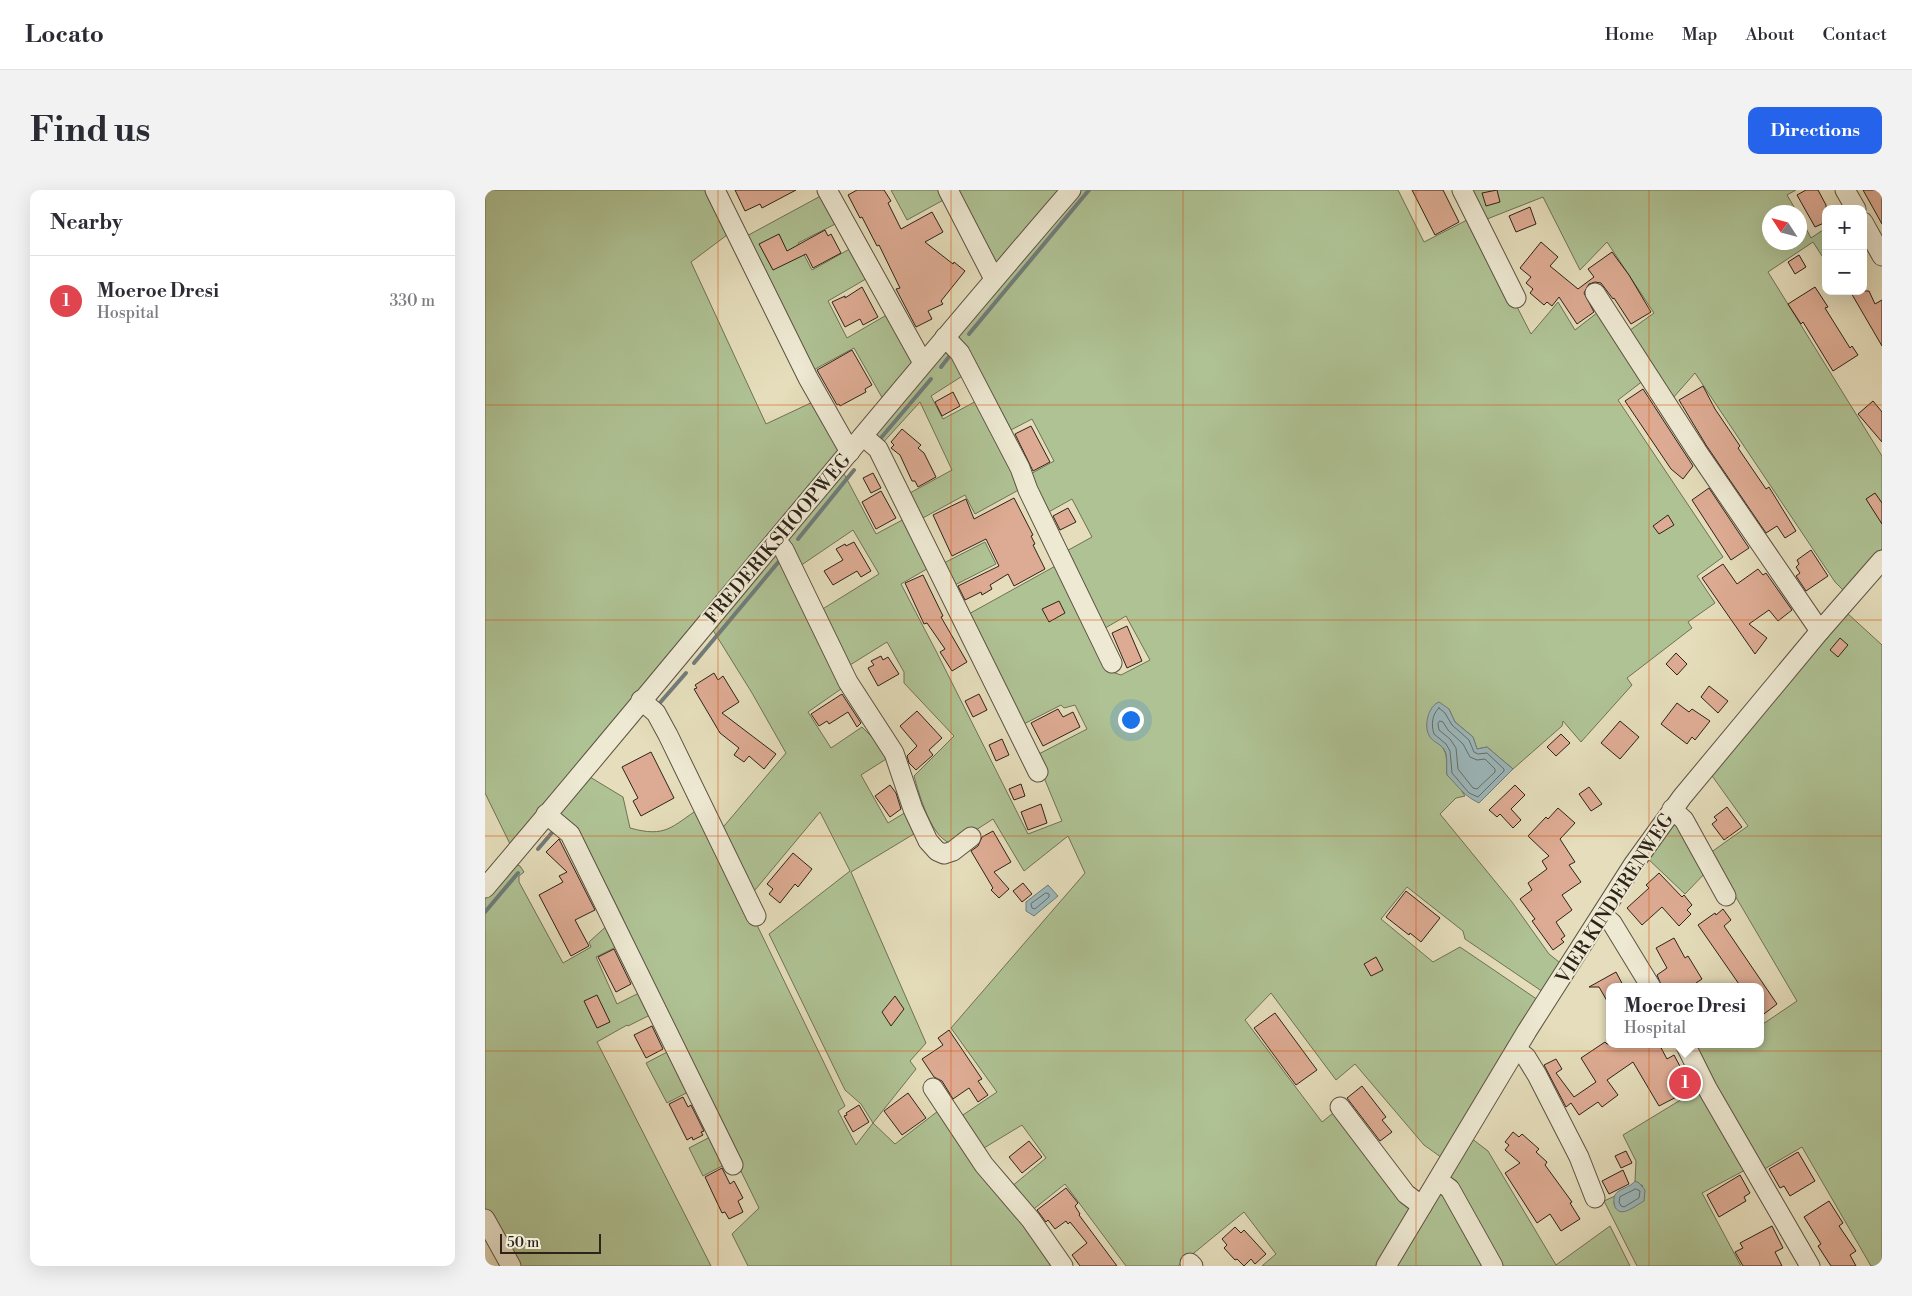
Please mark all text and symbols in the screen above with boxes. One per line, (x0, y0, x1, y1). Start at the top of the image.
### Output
text: Locato (25, 20, 104, 50)
text: Home (1605, 23, 1654, 46)
text: Map (1682, 23, 1718, 46)
text: About (1746, 23, 1795, 46)
text: Contact (1823, 23, 1887, 46)
button: Directions (1748, 107, 1882, 154)
text: Find us (30, 109, 150, 152)
north arrow (1762, 205, 1807, 250)
map controls (1822, 205, 1867, 295)
button: + (1822, 205, 1867, 250)
text: Nearby (50, 210, 123, 236)
button: − (1822, 250, 1867, 295)
text: Moeroe Dresi (97, 279, 219, 303)
text: 1 (62, 291, 70, 311)
text: 330 m (389, 291, 435, 311)
text: Hospital (97, 303, 159, 323)
street label: FREDERIKSHOOPWEG (700, 449, 856, 629)
your location (1118, 707, 1144, 733)
street label: VIER KINDERENWEG (1550, 809, 1679, 989)
popup (1606, 983, 1764, 1048)
text: Moeroe Dresi (1624, 994, 1746, 1018)
text: Hospital (1624, 1018, 1686, 1038)
pin: 1 (1669, 1064, 1701, 1102)
scale bar (500, 1231, 601, 1254)
text: 50 m (507, 1234, 539, 1252)

